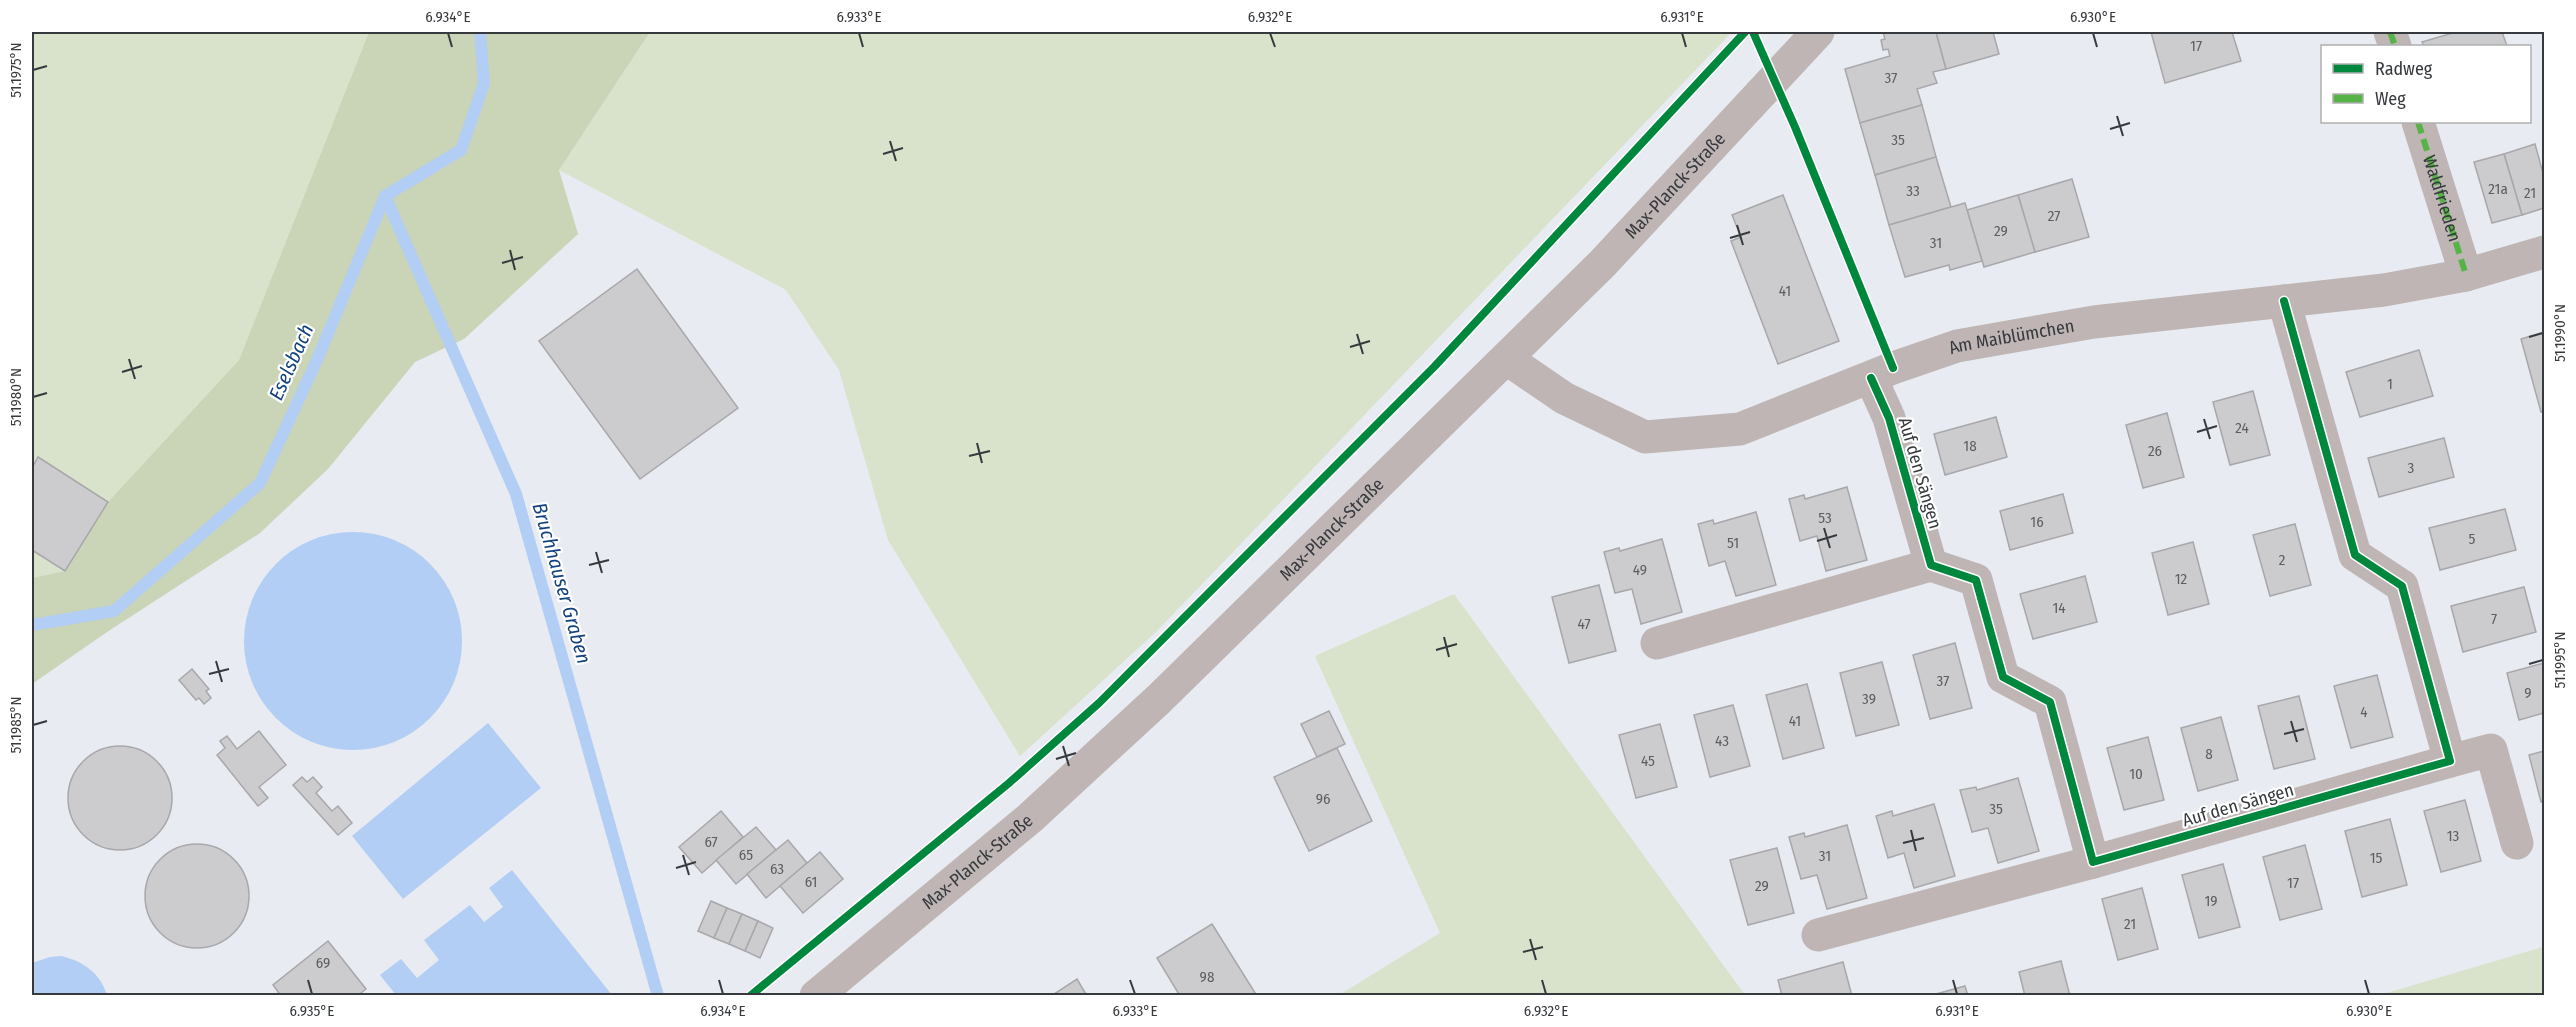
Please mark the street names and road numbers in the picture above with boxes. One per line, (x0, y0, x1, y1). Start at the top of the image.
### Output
street label: Max-Planck-Straße (1620, 128, 1730, 243)
street label: Waldfrieden (2418, 152, 2466, 244)
street label: Am Maiblümchen (1946, 315, 2076, 359)
street label: Auf den Sängen (1894, 415, 1946, 531)
street label: Max-Planck-Straße (1275, 473, 1388, 585)
street label: Auf den Sängen (2180, 779, 2296, 831)
street label: Max-Planck-Straße (918, 809, 1037, 914)

